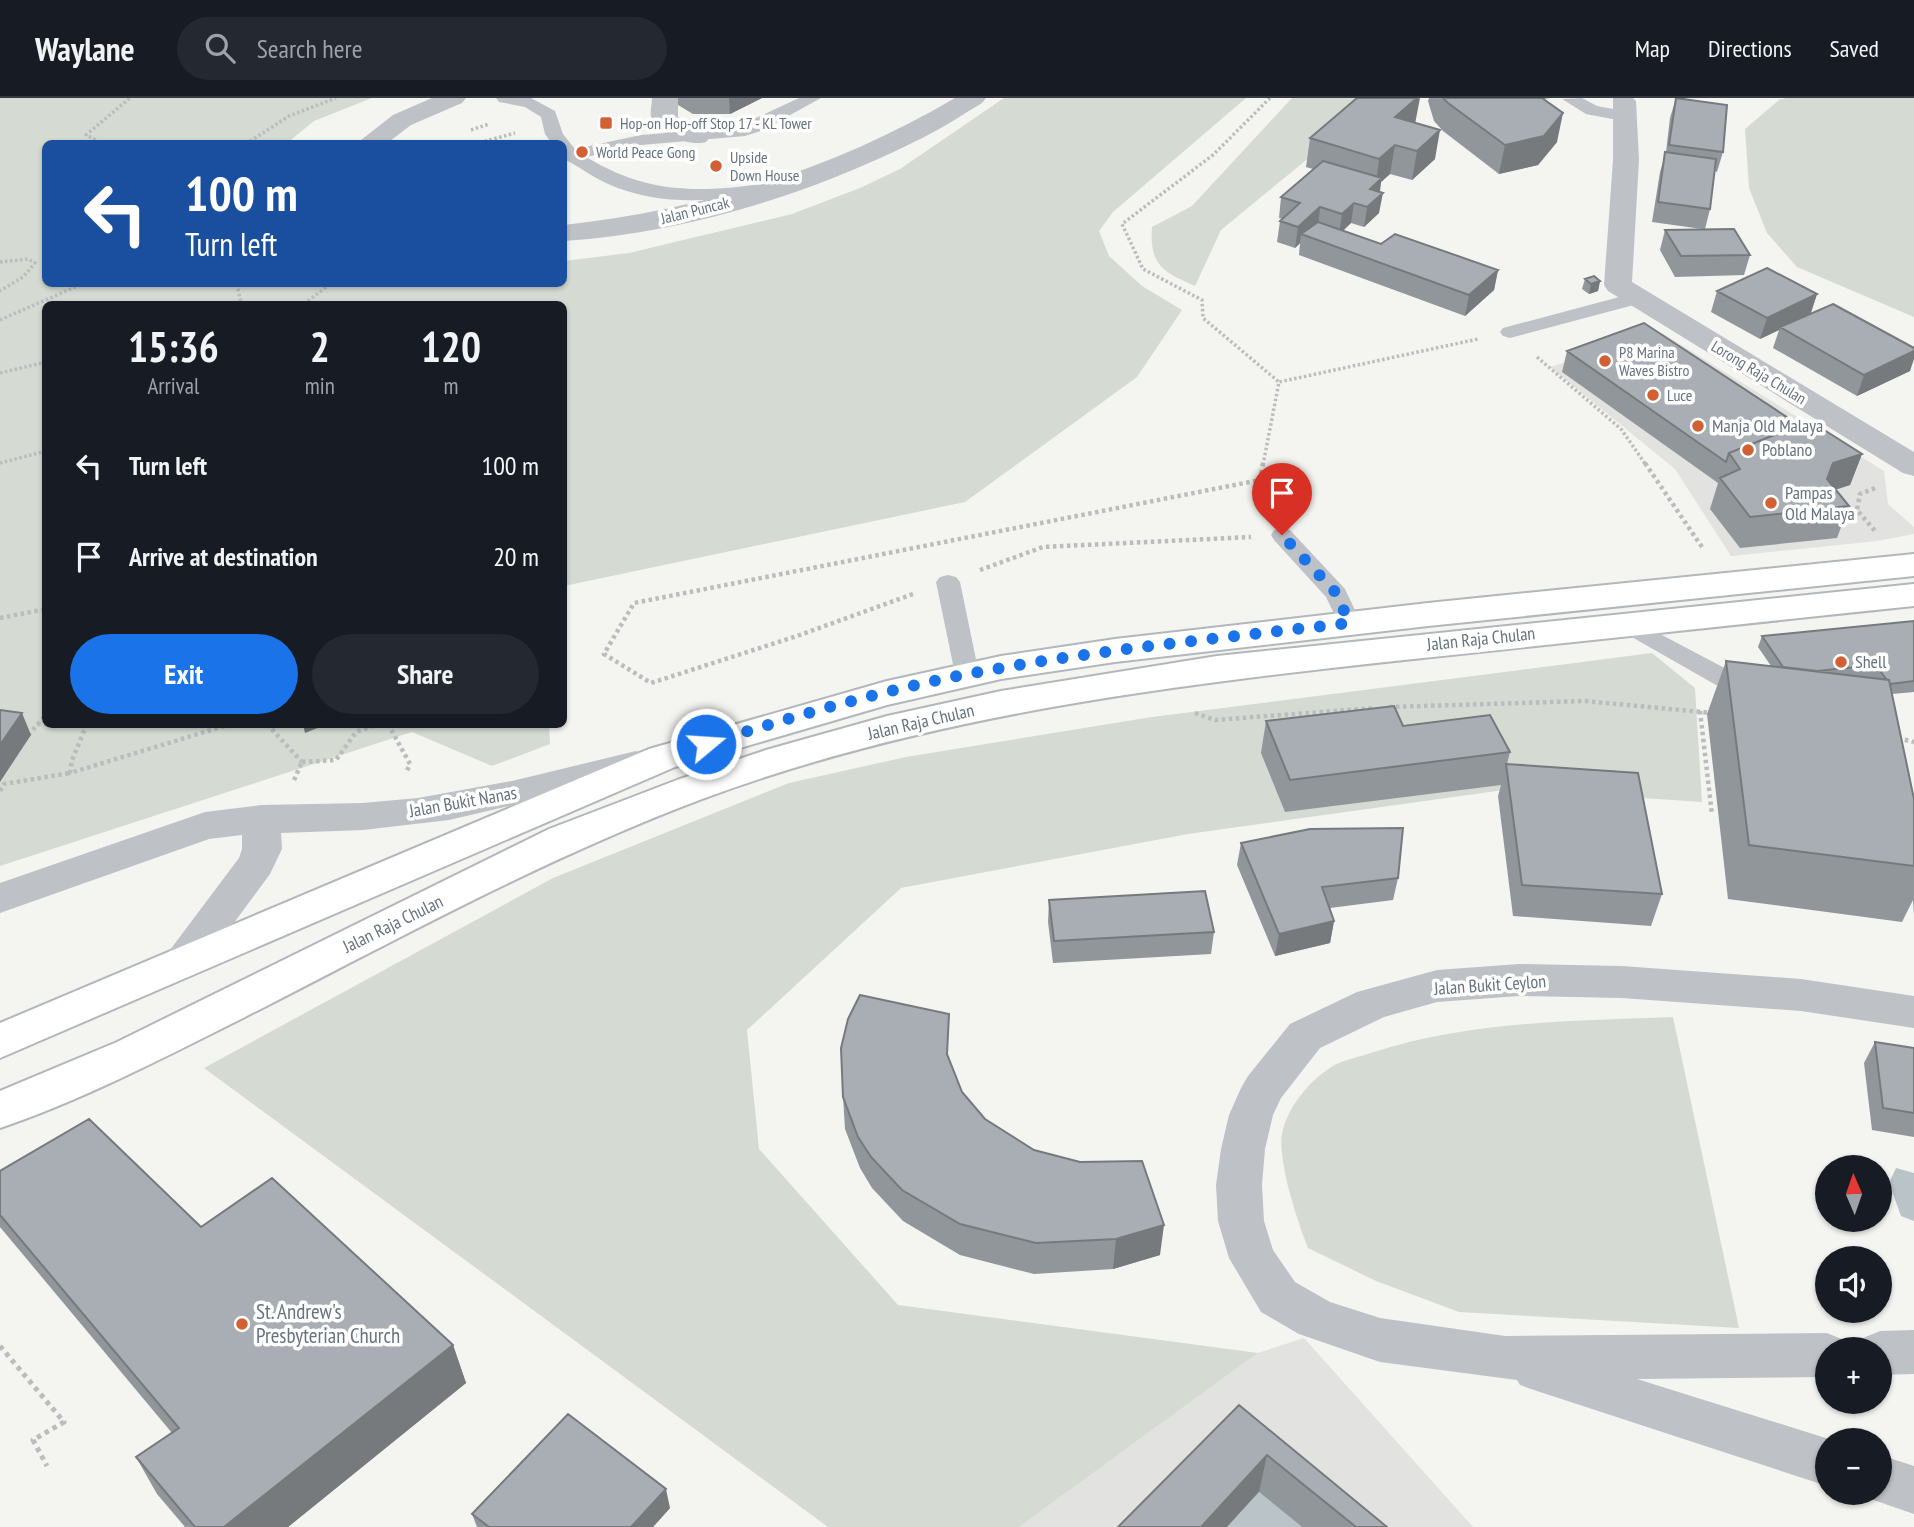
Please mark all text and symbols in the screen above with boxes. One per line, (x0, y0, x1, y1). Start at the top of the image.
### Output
search box (177, 17, 667, 80)
text: Waylane (35, 27, 135, 70)
icon: search (201, 29, 239, 67)
text: Search here (257, 32, 362, 65)
text: Map (1635, 33, 1670, 64)
text: Directions (1708, 33, 1792, 64)
text: Saved (1830, 33, 1879, 64)
place label: Hop-on Hop-off Stop 17 - KL Tower (620, 113, 812, 133)
marker: Hop-on Hop-off Stop 17 - KL Tower (598, 115, 614, 131)
place label: World Peace Gong (596, 142, 695, 162)
marker: World Peace Gong (574, 144, 590, 160)
place label: Upside Down House (730, 147, 799, 185)
marker: Upside Down House (708, 158, 724, 174)
text: 100 m (185, 161, 298, 225)
icon: left (70, 168, 161, 259)
street label: Jalan Puncak (658, 192, 732, 228)
text: Turn left (185, 223, 277, 265)
text: 15:36 (128, 319, 219, 374)
text: 2 (310, 319, 330, 374)
text: 120 (421, 319, 481, 374)
street label: Lorong Raja Chulan (1708, 336, 1810, 408)
place label: P8 Marina Waves Bistro (1619, 342, 1689, 380)
marker: P8 Marina Waves Bistro (1597, 353, 1613, 369)
text: Arrival (147, 371, 199, 400)
text: min (305, 371, 335, 400)
text: m (443, 371, 458, 400)
place label: Luce (1667, 385, 1692, 405)
marker: Luce (1645, 387, 1661, 403)
place label: Manja Old Malaya (1712, 414, 1823, 437)
marker: Manja Old Malaya (1690, 418, 1706, 434)
place label: Poblano (1762, 438, 1812, 461)
marker: Poblano (1740, 442, 1756, 458)
icon: left (70, 447, 108, 485)
text: Turn left (129, 449, 207, 482)
text: 100 m (481, 449, 539, 482)
pin (1252, 463, 1312, 535)
icon: arrive (1263, 474, 1301, 512)
place label: Pampas Old Malaya (1785, 481, 1855, 525)
marker: Pampas Old Malaya (1763, 495, 1779, 511)
icon: arrive (70, 538, 108, 576)
text: Arrive at destination (129, 540, 318, 573)
text: 20 m (493, 540, 539, 573)
street label: Jalan Raja Chulan (1425, 621, 1536, 656)
button: Exit (70, 634, 298, 714)
button: Share (312, 634, 539, 714)
place label: Shell (1855, 650, 1887, 673)
marker: Shell (1833, 654, 1849, 670)
street label: Jalan Raja Chulan (864, 698, 976, 745)
position arrow (669, 707, 743, 781)
street label: Jalan Bukit Nanas (406, 781, 518, 822)
street label: Jalan Raja Chulan (338, 889, 447, 958)
street label: Jalan Bukit Ceylon (1432, 969, 1547, 1000)
north arrow (1815, 1155, 1892, 1232)
map controls (1815, 1155, 1892, 1505)
button: sound (1815, 1246, 1892, 1323)
place label: St. Andrew's Presbyterian Church (256, 1298, 400, 1349)
marker: St. Andrew's Presbyterian Church (234, 1316, 250, 1332)
button: + (1815, 1337, 1892, 1414)
button: − (1815, 1428, 1892, 1505)

